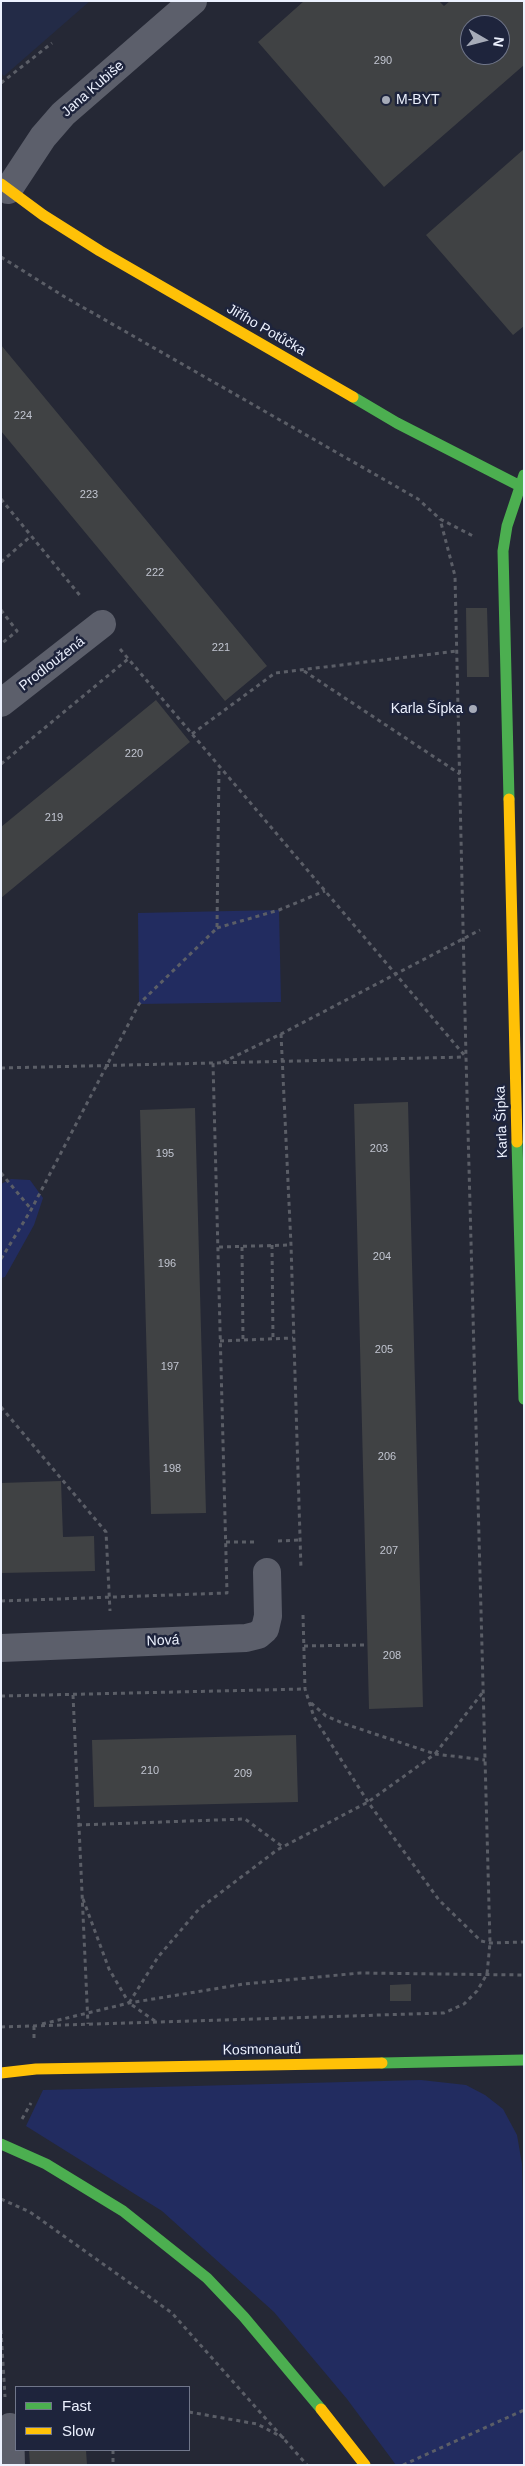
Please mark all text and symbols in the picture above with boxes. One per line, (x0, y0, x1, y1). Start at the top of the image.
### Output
north arrow (460, 15, 510, 65)
text: N (490, 36, 507, 48)
house number: 290 (374, 54, 392, 68)
street label: Jana Kubiše (58, 57, 128, 121)
place label: M-BYT (396, 92, 440, 108)
marker: M-BYT (380, 94, 392, 106)
street label: Jiřího Potůčka (223, 301, 309, 359)
house number: 224 (14, 409, 32, 423)
house number: 223 (80, 488, 98, 502)
house number: 222 (146, 566, 164, 580)
street label: Prodloužená (16, 633, 88, 695)
house number: 221 (212, 641, 230, 655)
place label: Karla Šípka (391, 701, 463, 717)
marker: Karla Šípka (467, 703, 479, 715)
house number: 220 (125, 747, 143, 761)
house number: 219 (45, 811, 63, 825)
street label: Karla Šípka (492, 1086, 512, 1158)
house number: 203 (370, 1142, 388, 1156)
house number: 195 (156, 1147, 174, 1161)
house number: 204 (373, 1250, 391, 1264)
house number: 196 (158, 1257, 176, 1271)
house number: 205 (375, 1343, 393, 1357)
house number: 197 (161, 1360, 179, 1374)
house number: 206 (378, 1450, 396, 1464)
house number: 198 (163, 1462, 181, 1476)
house number: 207 (380, 1544, 398, 1558)
street label: Nová (146, 1632, 180, 1650)
house number: 208 (383, 1649, 401, 1663)
house number: 210 (141, 1764, 159, 1778)
house number: 209 (234, 1767, 252, 1781)
street label: Kosmonautů (223, 2041, 301, 2059)
legend (15, 2386, 190, 2451)
text: Fast (62, 2397, 91, 2414)
text: Slow (62, 2422, 95, 2439)

